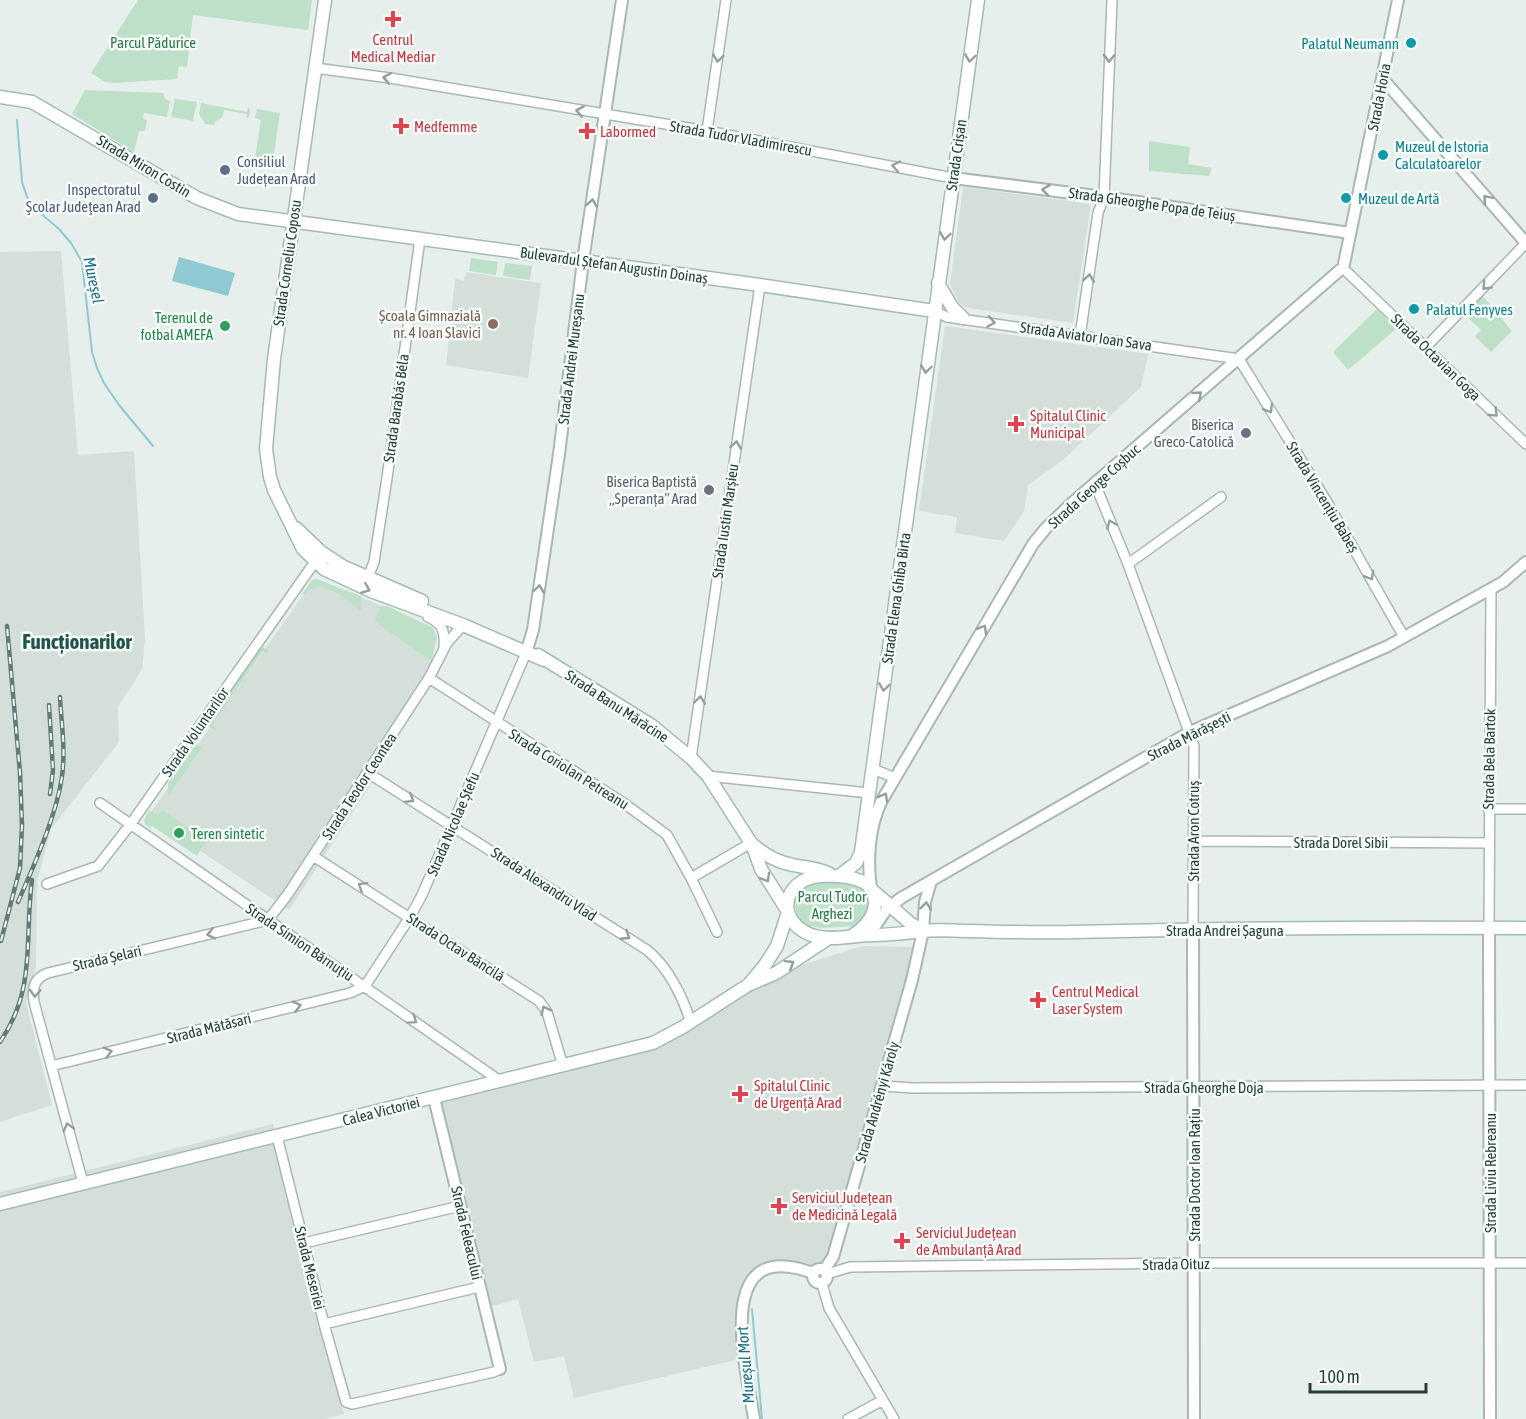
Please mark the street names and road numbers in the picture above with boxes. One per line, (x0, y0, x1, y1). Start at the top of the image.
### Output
street label: Strada Horia (1364, 62, 1394, 132)
street label: Strada Tudor Vladimirescu (669, 117, 813, 159)
street label: Strada Crișan (943, 118, 969, 192)
street label: Strada Miron Costin (94, 131, 194, 201)
street label: Strada Gheorghe Popa de Teiuș (1067, 184, 1237, 224)
street label: Strada Corneliu Coposu (270, 199, 304, 327)
street label: Bulevardul Ștefan Augustin Doinaș (519, 243, 709, 287)
street label: Strada Andrei Mureșanu (555, 293, 587, 425)
street label: Strada Octavian Goga (1388, 310, 1484, 404)
street label: Strada Aviator Ioan Sava (1019, 318, 1153, 354)
street label: Strada Barabás Béla (380, 353, 412, 463)
street label: Strada Vincențiu Babeș (1283, 439, 1363, 555)
street label: Strada George Coșbuc (1045, 440, 1144, 532)
street label: Strada Iustin Marșieu (709, 463, 741, 579)
street label: Strada Elena Ghiba Birta (878, 531, 914, 665)
street label: Strada Banu Mărăcine (562, 666, 672, 746)
street label: Strada Voluntarilor (158, 684, 232, 780)
street label: Strada Mărășești (1145, 708, 1233, 764)
street label: Strada Bela Bartok (1480, 708, 1498, 810)
street label: Strada Coriolan Petreanu (506, 725, 632, 813)
street label: Strada Teodor Ceontea (318, 729, 400, 843)
street label: Strada Nicolae Ștefu (423, 769, 483, 879)
street label: Strada Aron Cotruș (1185, 780, 1202, 882)
street label: Strada Dorel Sibii (1294, 834, 1388, 851)
street label: Strada Alexandru Vlad (488, 844, 600, 924)
street label: Strada Simion Bărnuțiu (243, 900, 357, 984)
street label: Strada Octav Băncilă (404, 909, 508, 985)
street label: Strada Andrei Șaguna (1166, 922, 1284, 939)
street label: Strada Șelari (71, 942, 143, 974)
street label: Strada Mătăsari (165, 1009, 253, 1047)
street label: Strada Andrényi Károly (852, 1039, 902, 1165)
street label: Strada Gheorghe Doja (1144, 1079, 1264, 1096)
street label: Calea Victoriei (341, 1093, 421, 1129)
street label: Strada Doctor Ioan Rațiu (1186, 1108, 1203, 1242)
street label: Strada Liviu Rebreanu (1482, 1113, 1499, 1233)
street label: Strada Feleacului (448, 1185, 486, 1281)
street label: Strada Meseriei (291, 1225, 329, 1311)
street label: Strada Oituz (1142, 1255, 1210, 1273)

